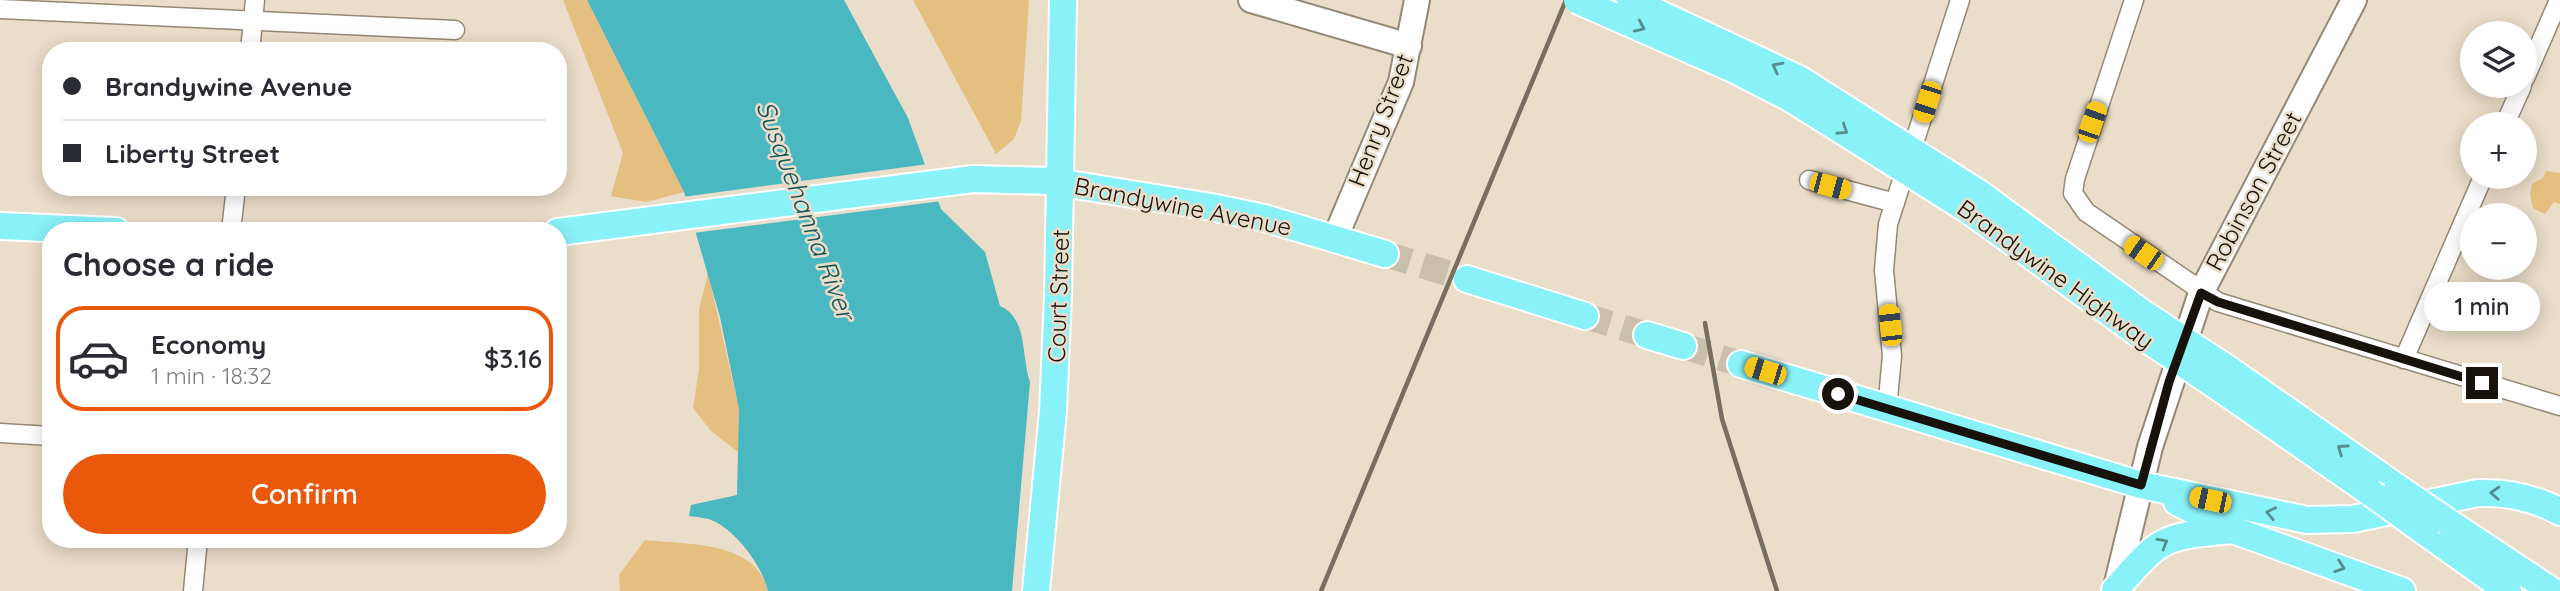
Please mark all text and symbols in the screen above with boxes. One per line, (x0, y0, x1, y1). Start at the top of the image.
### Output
one-way arrow (1633, 19, 1645, 33)
map controls (2460, 21, 2537, 280)
button: layers (2460, 21, 2537, 98)
street label: Henry Street (1341, 49, 1419, 191)
one-way arrow (1772, 62, 1784, 75)
text: Brandywine Avenue (105, 70, 352, 103)
car (1911, 79, 1944, 125)
water label: Susquehanna River (749, 96, 864, 327)
car (2076, 99, 2109, 145)
street label: Robinson Street (2198, 106, 2308, 276)
button: + (2460, 112, 2537, 189)
one-way arrow (1835, 121, 1848, 134)
text: Liberty Street (105, 137, 280, 170)
street label: Brandywine Avenue (1072, 170, 1294, 242)
car (1807, 170, 1854, 202)
street label: Brandywine Highway (1952, 193, 2160, 355)
button: − (2460, 203, 2537, 280)
street label: Court Street (1041, 229, 1075, 363)
car (2120, 232, 2167, 274)
text: Choose a ride (63, 244, 275, 284)
callout: 1 min (2424, 282, 2540, 330)
text: 1 min (2454, 292, 2510, 321)
car (1878, 303, 1903, 347)
icon: car (67, 327, 130, 390)
text: Economy (151, 328, 266, 361)
text: $3.16 (484, 342, 542, 375)
car (1742, 355, 1789, 387)
text: 1 min · 18:32 (151, 361, 272, 390)
route end (2466, 367, 2498, 399)
route start (1822, 378, 1854, 410)
one-way arrow (2337, 445, 2350, 457)
button: Confirm (63, 454, 546, 534)
car (2188, 485, 2233, 515)
one-way arrow (2489, 486, 2500, 501)
one-way arrow (2265, 507, 2277, 522)
one-way arrow (2155, 538, 2168, 551)
one-way arrow (2333, 559, 2345, 573)

